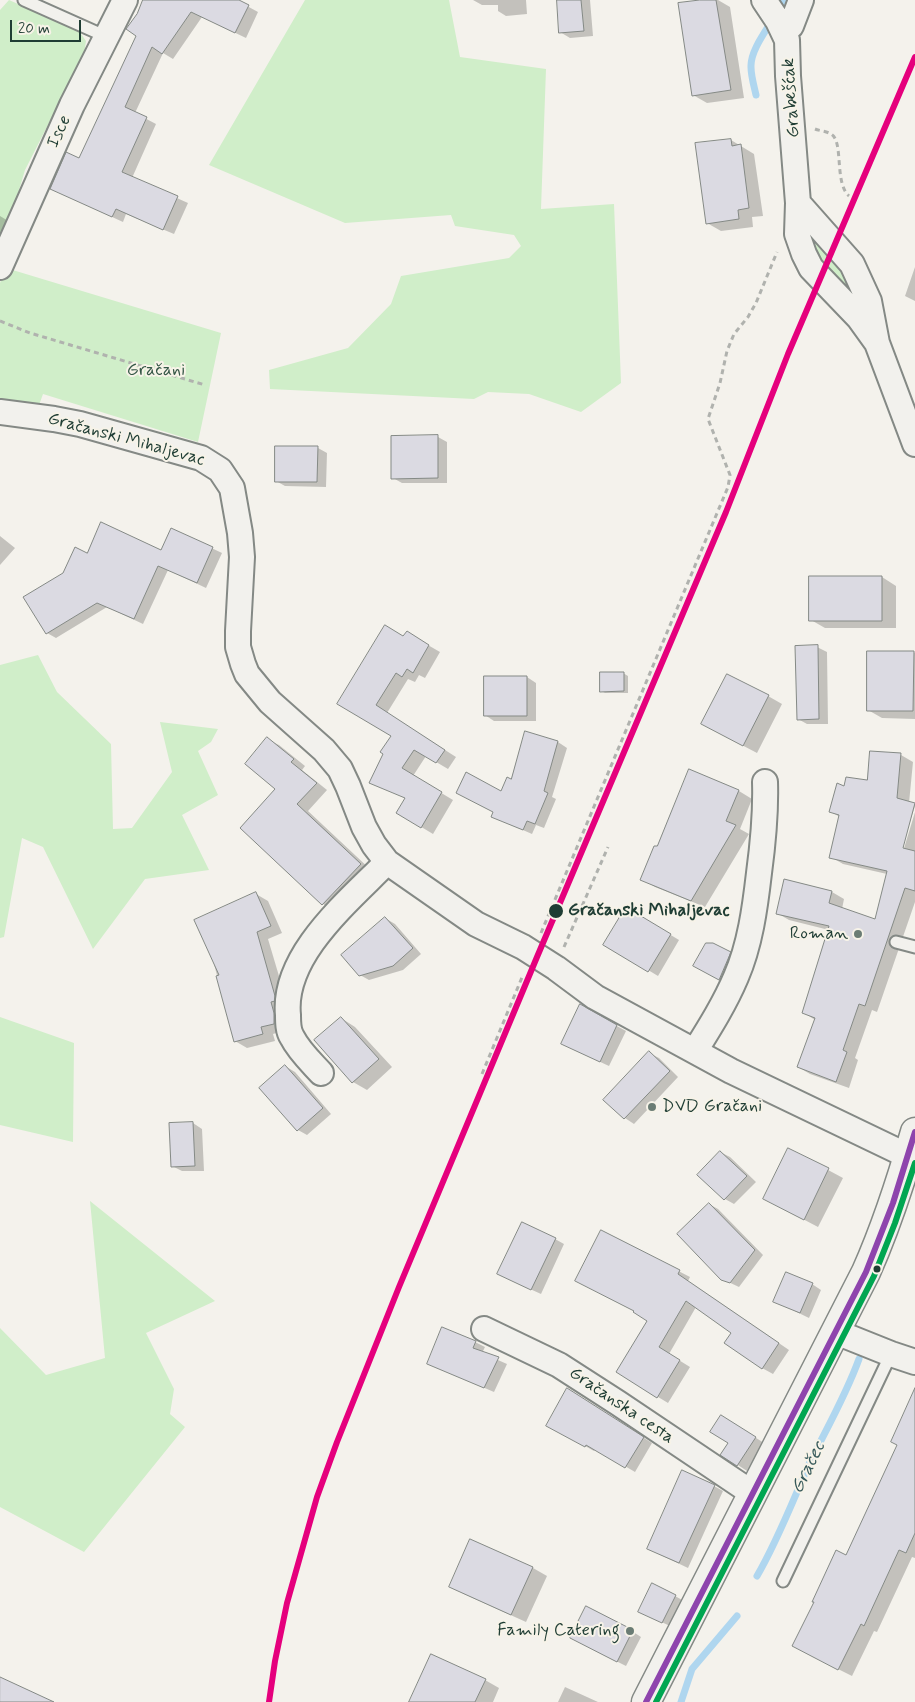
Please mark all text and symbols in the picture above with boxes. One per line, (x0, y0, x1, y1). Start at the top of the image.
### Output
scale bar (12, 10, 84, 42)
text: 20 m (18, 19, 50, 39)
street label: Grabešćak (778, 57, 806, 139)
street label: Isce (43, 112, 77, 152)
park label: Gračani (127, 360, 185, 382)
street label: Gračanski Mihaljevac (45, 409, 207, 471)
place label: Gračanski Mihaljevac (568, 900, 730, 922)
marker: Gračanski Mihaljevac (547, 902, 565, 920)
place label: Roman (790, 923, 848, 945)
marker: Roman (852, 928, 864, 940)
place label: DVD Gračani (662, 1096, 762, 1118)
marker: DVD Gračani (646, 1101, 658, 1113)
unlabelled marker (872, 1264, 882, 1274)
street label: Gračanska cesta (564, 1363, 678, 1449)
water label: Gračec (787, 1438, 831, 1498)
place label: Family Catering (497, 1620, 620, 1642)
marker: Family Catering (624, 1625, 636, 1637)

